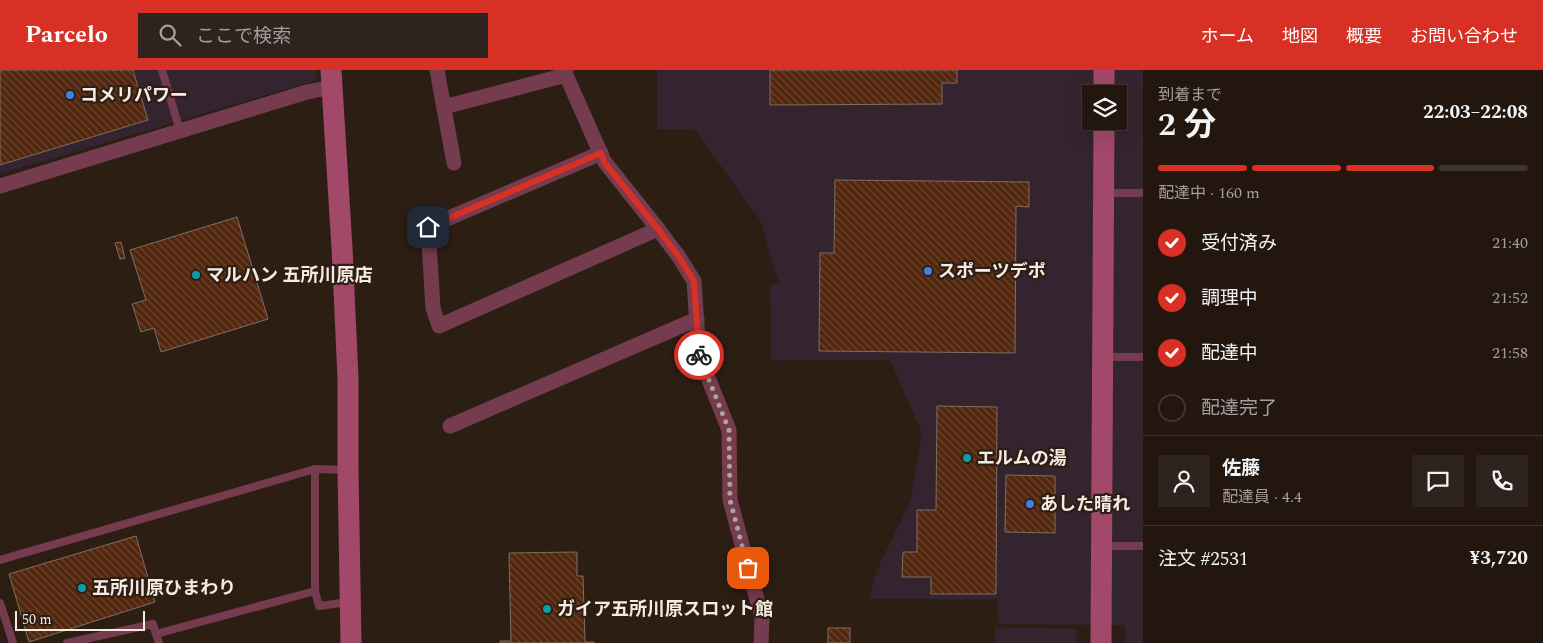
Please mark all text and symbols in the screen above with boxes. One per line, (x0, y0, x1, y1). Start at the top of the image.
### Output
search box (138, 13, 488, 58)
text: Parcelo (25, 17, 108, 53)
icon: search (156, 21, 184, 49)
text: ここで検索 (196, 22, 291, 51)
text: ホーム (1201, 23, 1254, 50)
text: 地図 (1282, 23, 1318, 50)
text: 概要 (1346, 23, 1382, 50)
text: お問い合わせ (1410, 23, 1518, 50)
place label: コメリパワー (80, 82, 188, 109)
text: 到着まで (1158, 83, 1222, 107)
map controls (1082, 85, 1127, 130)
button: layers (1082, 85, 1127, 130)
marker: コメリパワー (64, 89, 76, 101)
text: 22:03–22:08 (1423, 98, 1528, 127)
text: 2 分 (1158, 101, 1216, 150)
text: 配達中 · 160 m (1158, 181, 1260, 205)
pin (407, 206, 449, 248)
icon: home (414, 213, 442, 241)
icon: check (1158, 229, 1186, 257)
text: 受付済み (1201, 229, 1277, 258)
text: 21:40 (1492, 231, 1528, 255)
place label: スポーツデポ (938, 258, 1046, 285)
place label: マルハン 五所川原店 (206, 262, 373, 289)
marker: スポーツデポ (922, 265, 934, 277)
marker: マルハン 五所川原店 (190, 269, 202, 281)
icon: check (1158, 284, 1186, 312)
text: 調理中 (1201, 284, 1258, 313)
text: 21:52 (1492, 286, 1528, 310)
courier (674, 330, 724, 380)
icon: check (1158, 339, 1186, 367)
text: 配達中 (1201, 339, 1258, 368)
icon: bike (685, 341, 713, 369)
text: 21:58 (1492, 341, 1528, 365)
text: 配達完了 (1201, 394, 1277, 423)
place label: エルムの湯 (977, 445, 1067, 472)
marker: エルムの湯 (961, 452, 973, 464)
text: 佐藤 (1222, 454, 1260, 483)
button: person (1158, 455, 1210, 507)
button: chat (1412, 455, 1464, 507)
button: phone (1476, 455, 1528, 507)
text: 配達員 · 4.4 (1222, 485, 1302, 509)
place label: あした晴れ (1040, 491, 1130, 518)
marker: あした晴れ (1024, 498, 1036, 510)
text: ¥3,720 (1470, 544, 1528, 573)
text: 注文 #2531 (1158, 545, 1248, 574)
pin (727, 547, 769, 589)
icon: bag (734, 554, 762, 582)
place label: 五所川原ひまわり (92, 575, 236, 602)
marker: 五所川原ひまわり (76, 582, 88, 594)
place label: ガイア五所川原スロット館 (557, 596, 773, 623)
marker: ガイア五所川原スロット館 (541, 603, 553, 615)
scale bar (15, 608, 145, 631)
text: 50 m (22, 609, 52, 630)

